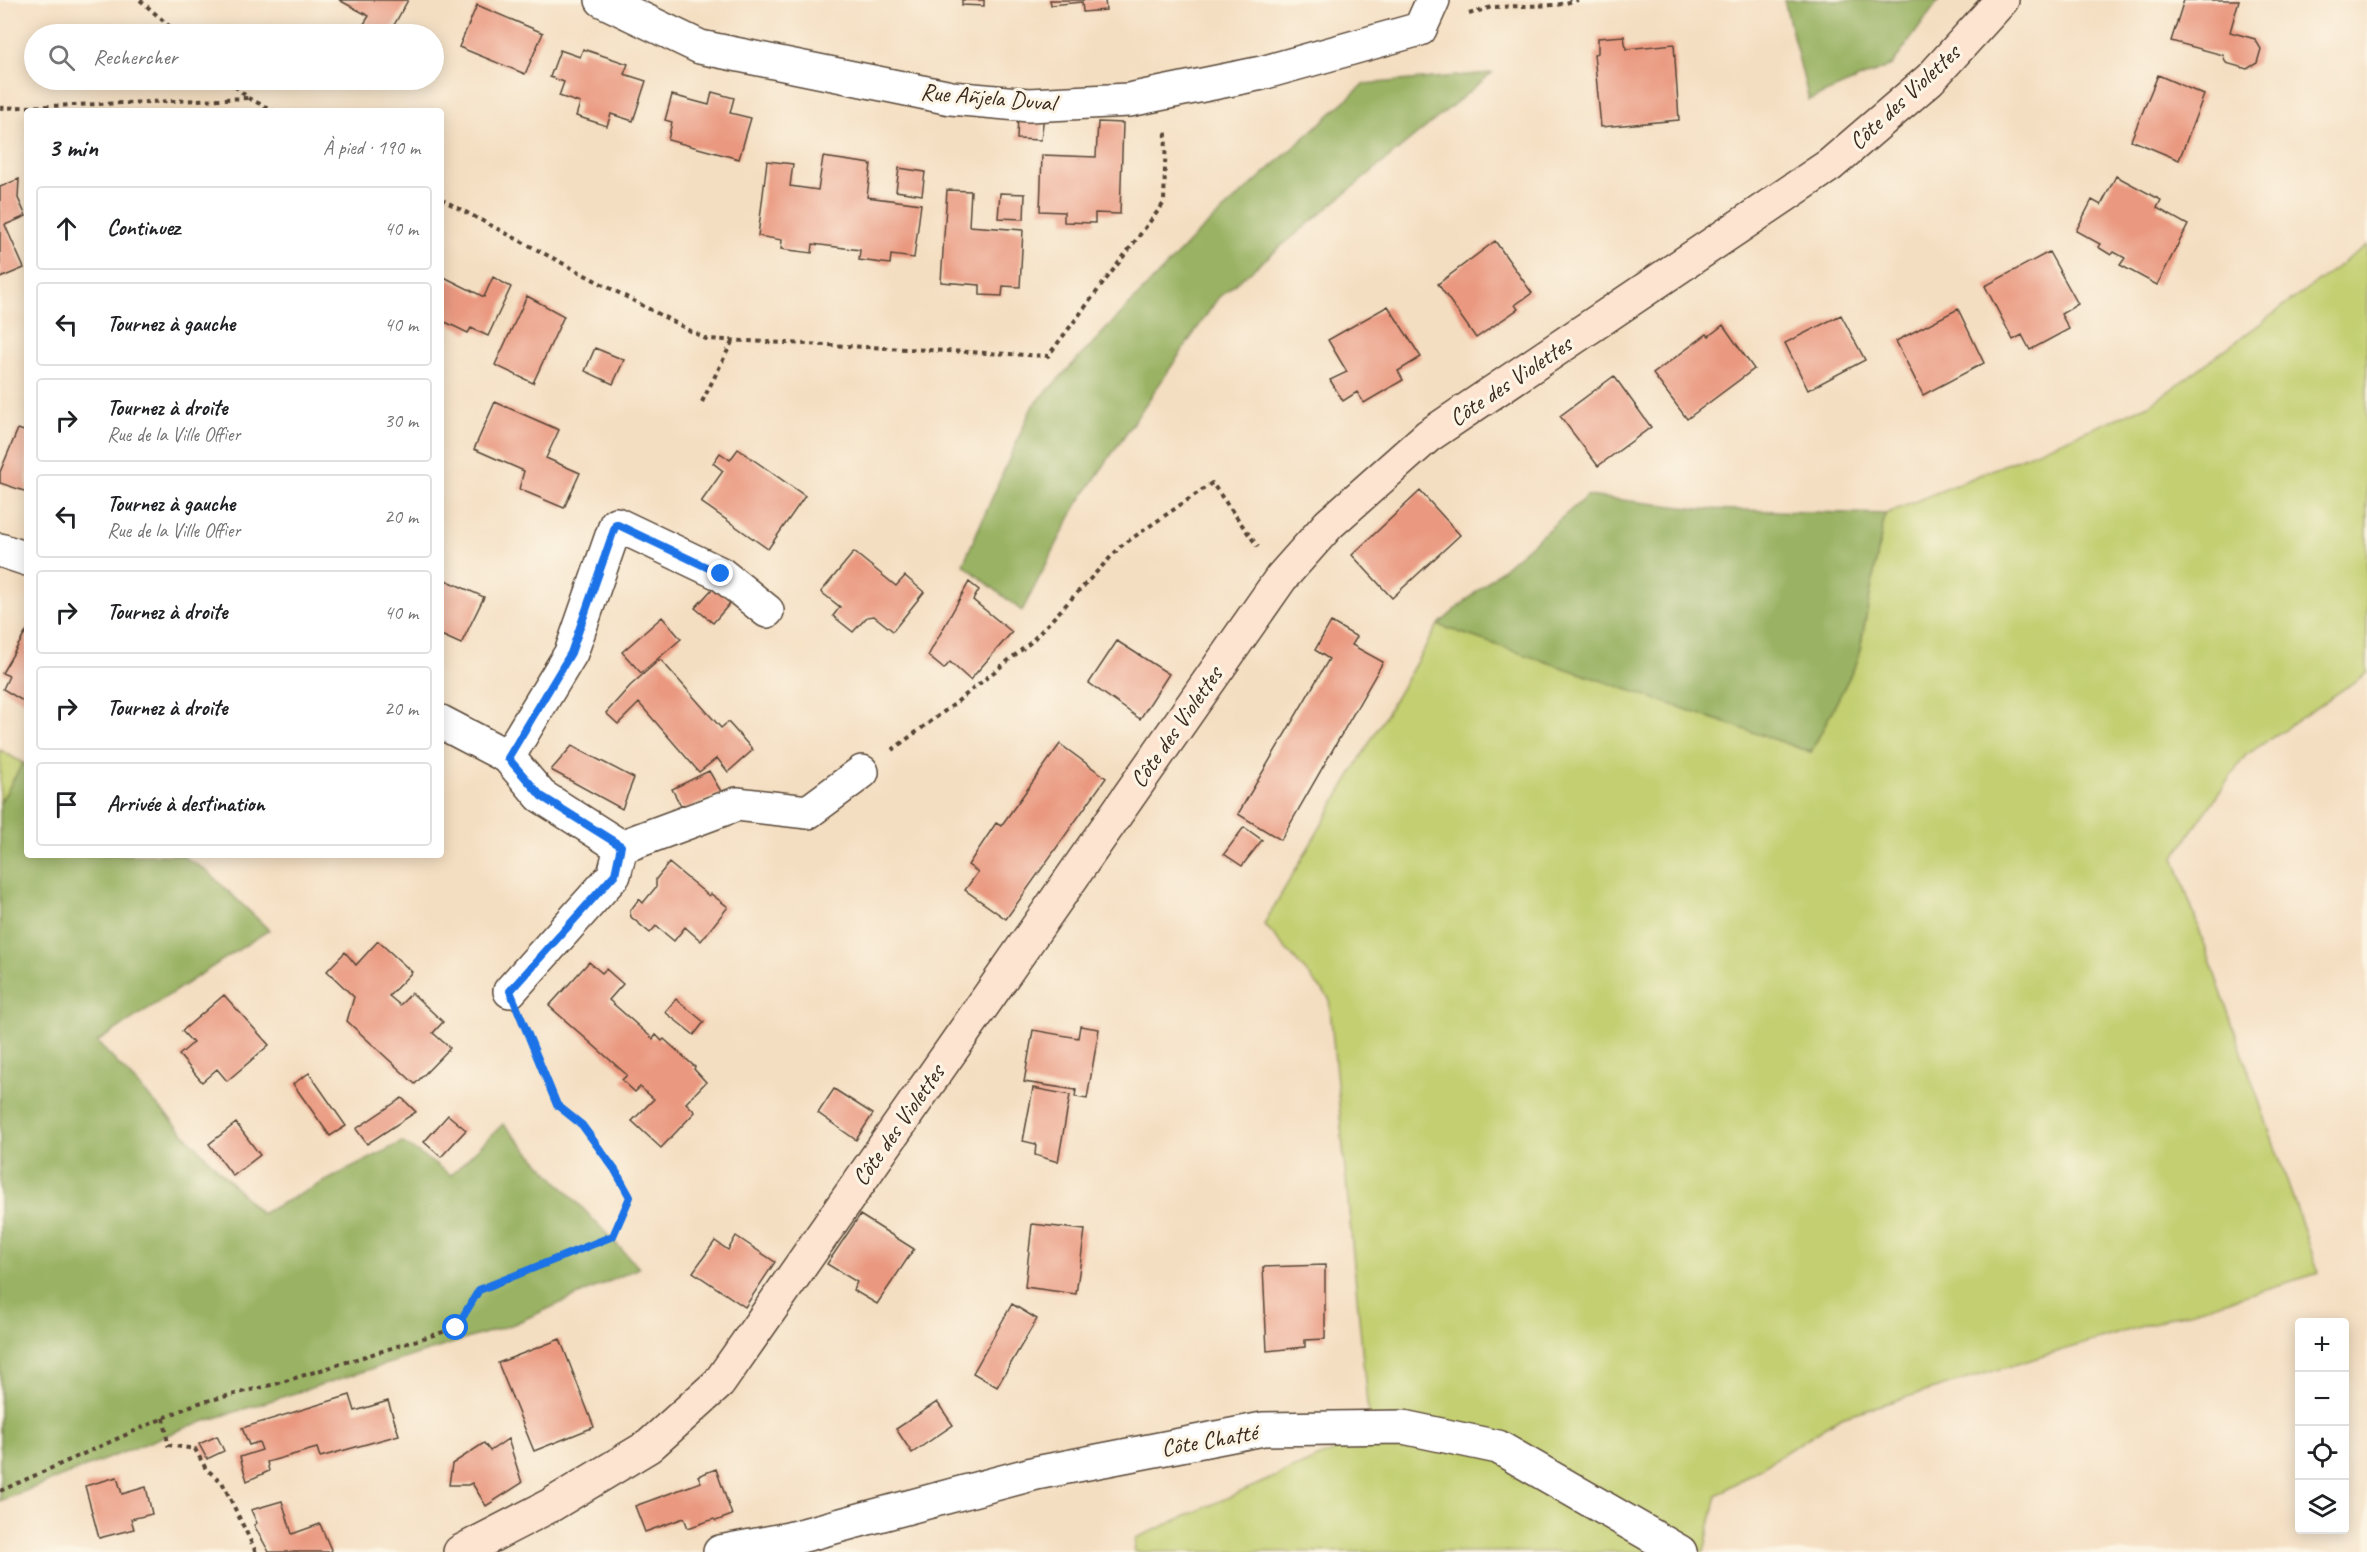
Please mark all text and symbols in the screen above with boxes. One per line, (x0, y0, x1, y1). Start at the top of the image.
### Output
search box (24, 24, 444, 90)
street label: Côte des Violettes (1842, 36, 1968, 156)
icon: search (45, 41, 78, 74)
text: Rechercher (93, 43, 177, 71)
street label: Rue Añjela Duval (919, 76, 1060, 118)
text: 3 min (48, 131, 98, 164)
text: À pied · 190 m (323, 135, 420, 160)
icon: ahead (50, 212, 83, 245)
text: Continuez (107, 214, 180, 242)
text: 40 m (384, 216, 418, 241)
icon: left (50, 308, 83, 341)
text: Tournez à gauche (107, 310, 235, 338)
text: 40 m (384, 312, 418, 337)
street label: Côte des Violettes (1443, 328, 1579, 433)
text: Tournez à droite (107, 394, 227, 422)
icon: right (50, 404, 83, 437)
text: 30 m (384, 408, 418, 433)
text: Rue de la Ville Offier (107, 422, 240, 447)
text: Tournez à gauche (107, 490, 235, 518)
icon: left (50, 500, 83, 533)
text: 20 m (384, 504, 418, 529)
text: Rue de la Ville Offier (107, 518, 240, 543)
route end (707, 560, 733, 586)
icon: right (50, 596, 83, 629)
text: Tournez à droite (107, 598, 227, 626)
text: 40 m (384, 600, 418, 625)
street label: Côte des Violettes (1123, 658, 1230, 793)
icon: right (50, 692, 83, 725)
text: Tournez à droite (107, 694, 227, 722)
text: 20 m (384, 696, 418, 721)
icon: arrive (50, 788, 83, 821)
text: Arrivée à destination (107, 790, 265, 818)
street label: Côte des Violettes (845, 1056, 952, 1191)
route start (442, 1314, 468, 1340)
map controls (2295, 1318, 2349, 1534)
button: + (2295, 1318, 2349, 1372)
button: − (2295, 1372, 2349, 1426)
street label: Côte Chatté (1159, 1416, 1263, 1463)
button: locate (2295, 1426, 2349, 1480)
button: layers (2295, 1480, 2349, 1534)

